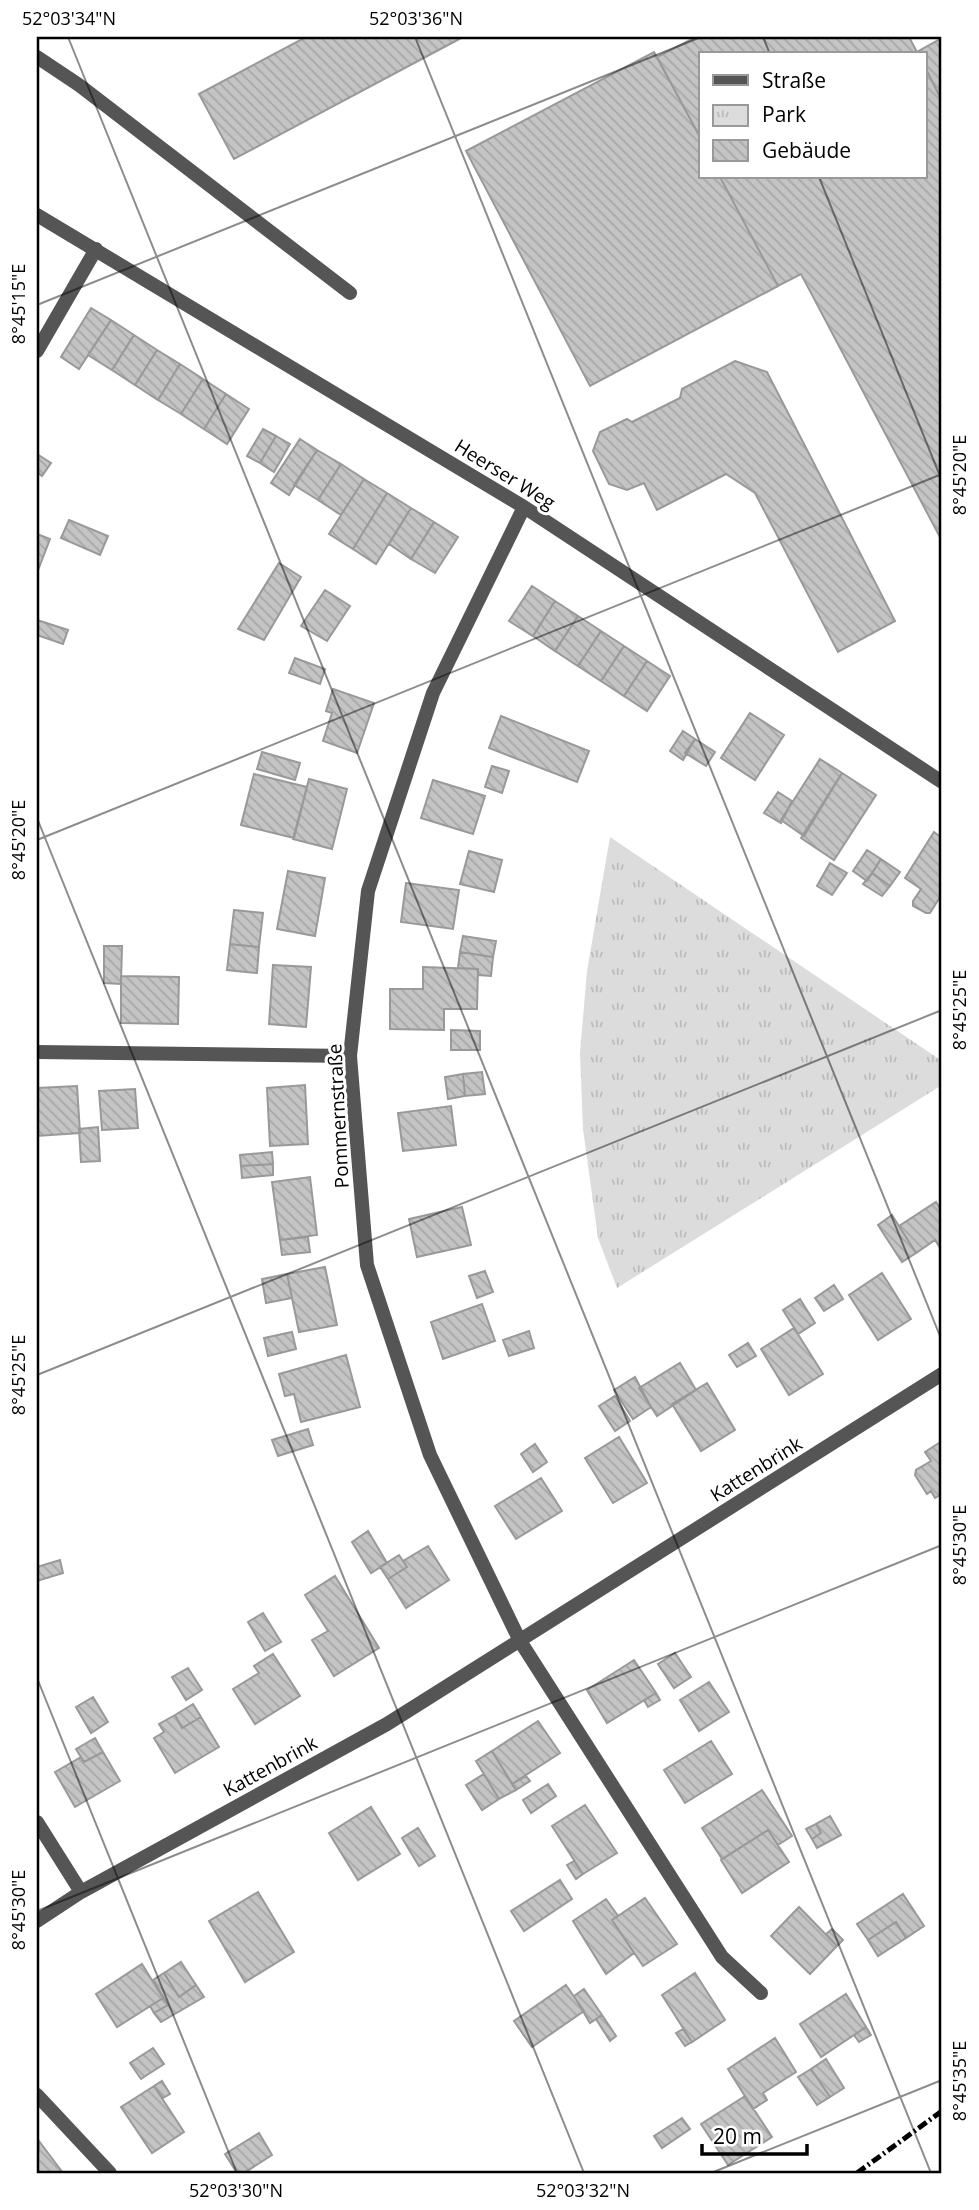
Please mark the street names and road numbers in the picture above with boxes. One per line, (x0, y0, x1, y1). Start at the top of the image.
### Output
street label: Heerser Weg (450, 433, 560, 515)
street label: Pommernstraße (321, 1043, 355, 1189)
street label: Kattenbrink (705, 1430, 807, 1508)
street label: Kattenbrink (218, 1729, 322, 1803)

